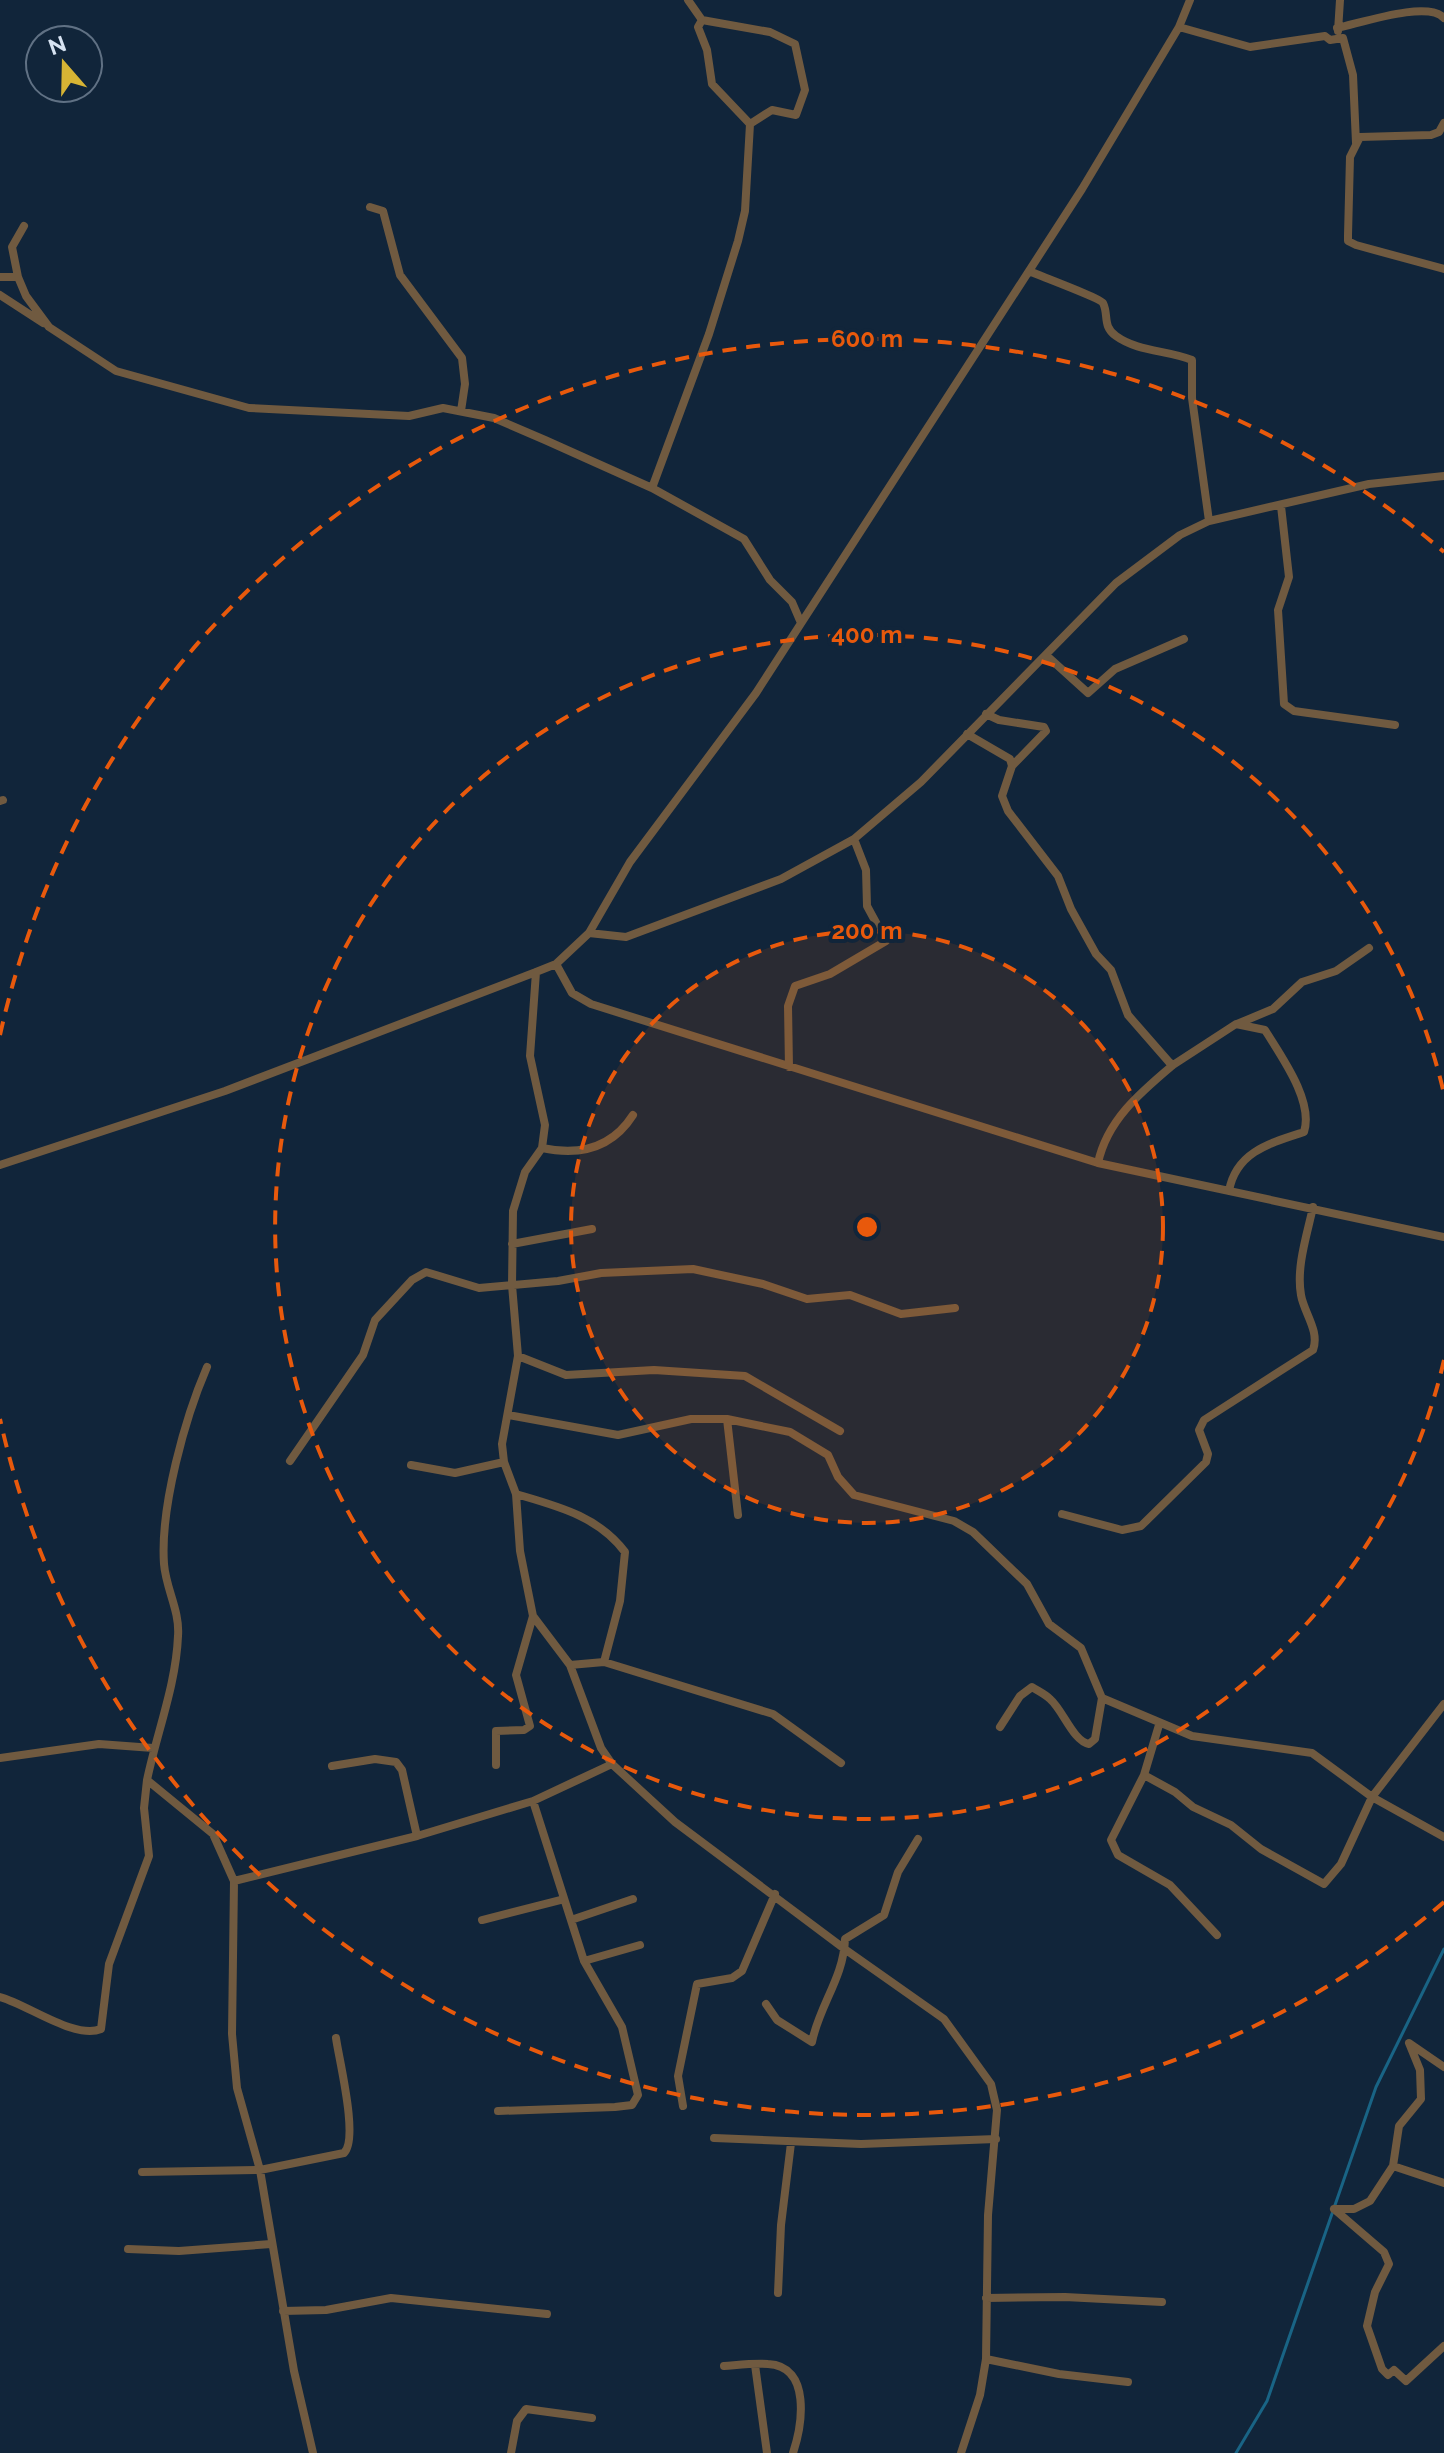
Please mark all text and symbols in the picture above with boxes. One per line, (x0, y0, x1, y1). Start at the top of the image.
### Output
north arrow (24, 24, 104, 104)
text: N (45, 30, 69, 60)
text: 600 m (831, 324, 903, 353)
text: 400 m (831, 620, 903, 649)
text: 200 m (831, 916, 903, 945)
centre of rings (853, 1213, 881, 1241)

